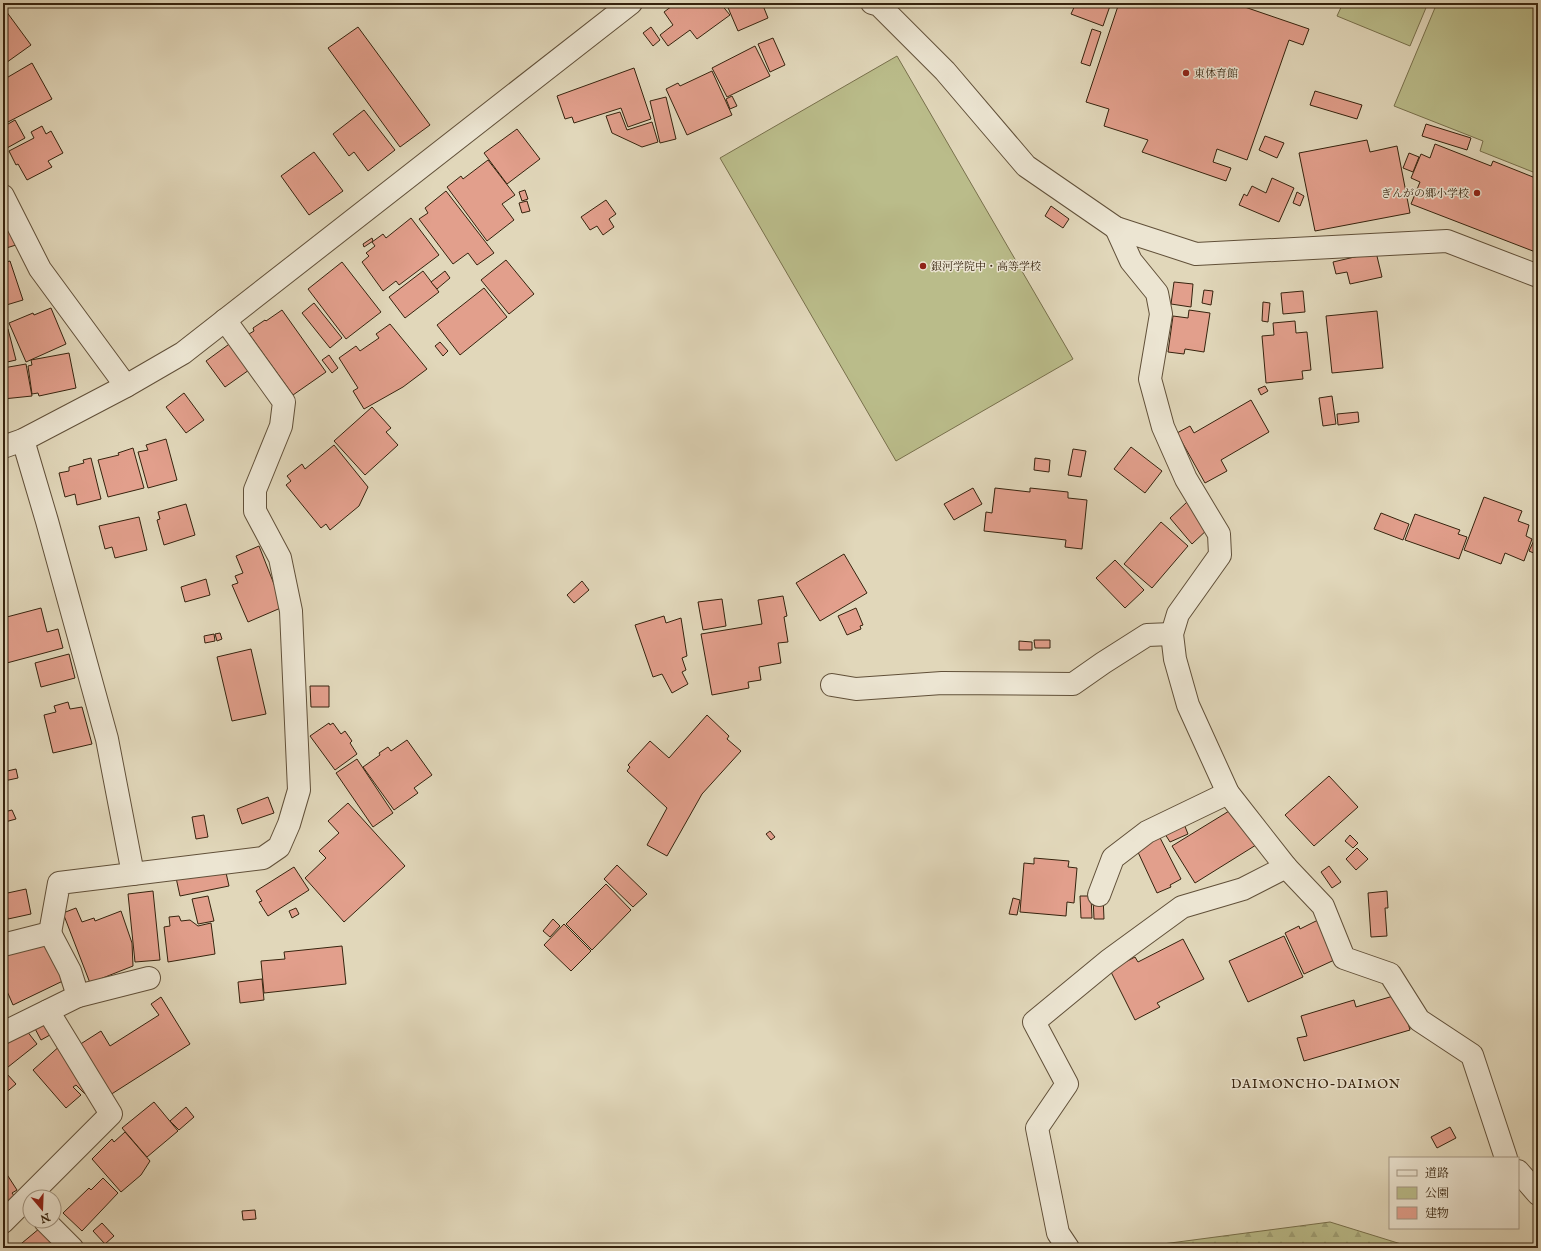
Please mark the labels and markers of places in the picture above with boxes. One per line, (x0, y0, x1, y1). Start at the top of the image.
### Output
place label: 東体育館 (1194, 67, 1238, 81)
marker: 東体育館 (1181, 68, 1191, 78)
place label: ぎんがの郷小学校 (1381, 187, 1469, 201)
marker: ぎんがの郷小学校 (1472, 188, 1482, 198)
place label: 銀河学院中・高等学校 (931, 260, 1041, 274)
marker: 銀河学院中・高等学校 (918, 261, 928, 271)

